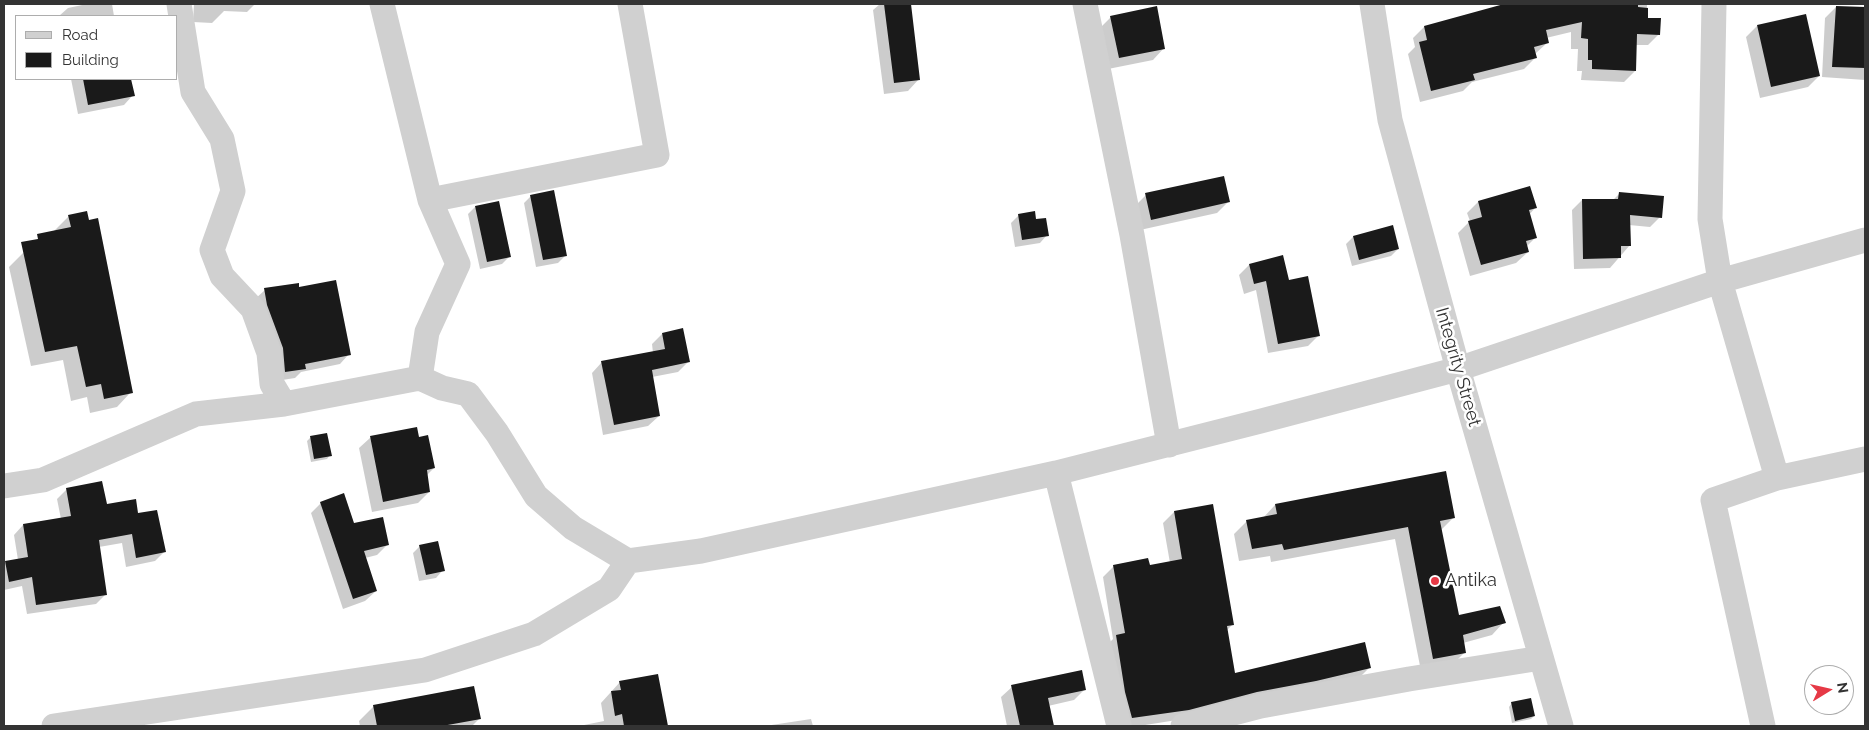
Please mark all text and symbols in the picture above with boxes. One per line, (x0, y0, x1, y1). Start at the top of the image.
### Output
legend (15, 15, 178, 80)
text: Road (62, 26, 98, 44)
text: Building (62, 51, 119, 69)
street label: Integrity Street (1431, 305, 1485, 429)
place label: Antika (1445, 570, 1497, 592)
marker: Antika (1429, 575, 1441, 587)
north arrow (1804, 665, 1854, 715)
text: N (1834, 681, 1852, 694)

